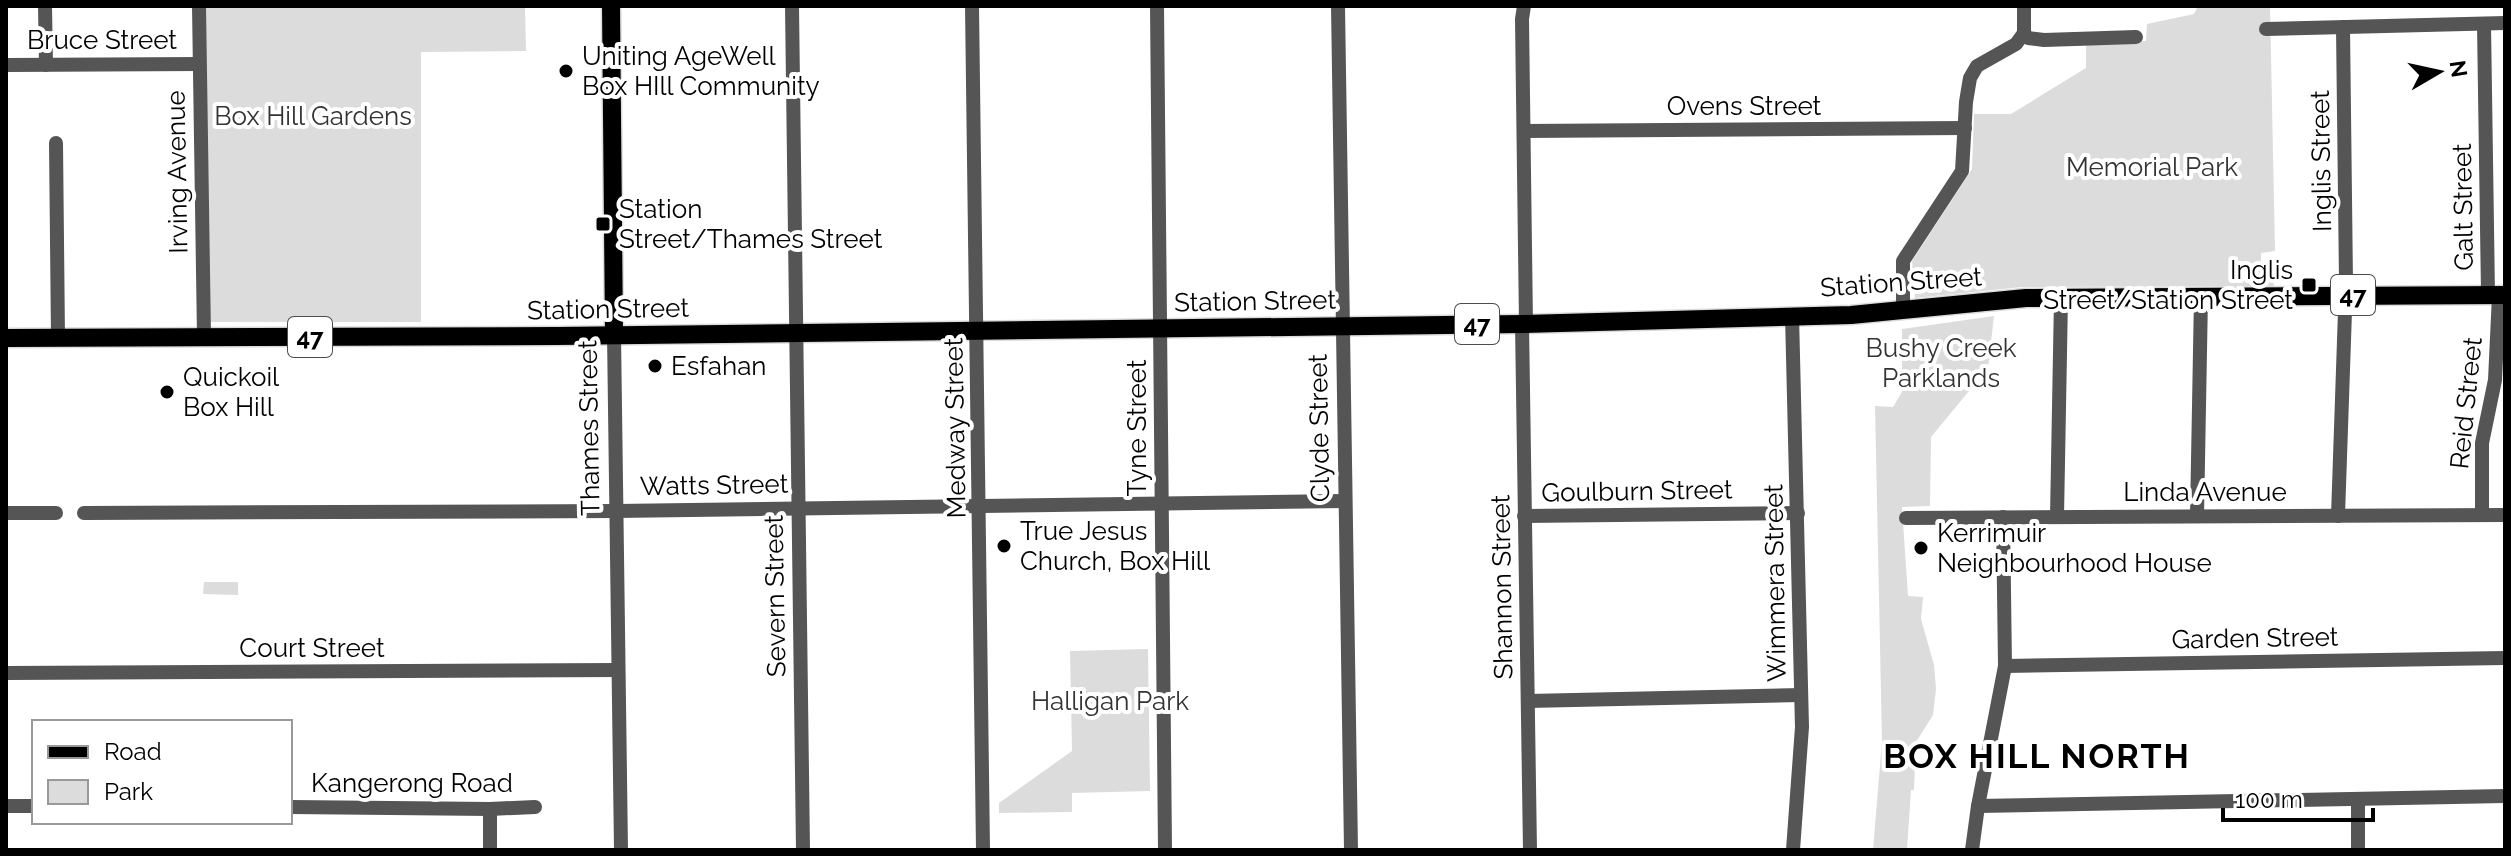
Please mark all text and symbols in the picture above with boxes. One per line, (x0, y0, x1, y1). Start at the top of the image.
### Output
street label: Bruce Street (27, 25, 177, 55)
north arrow (2399, 32, 2479, 112)
place label: Uniting AgeWell Box HIll Community (582, 41, 820, 101)
text: N (2445, 59, 2473, 79)
marker: Uniting AgeWell Box HIll Community (557, 62, 575, 80)
street label: Irving Avenue (161, 90, 193, 254)
street label: Inglis Street (2305, 90, 2337, 232)
street label: Ovens Street (1667, 91, 1822, 121)
park label: Box Hill Gardens (214, 101, 412, 131)
street label: Galt Street (2447, 143, 2479, 271)
park label: Memorial Park (2066, 152, 2238, 182)
place label: Station Street/Thames Street (619, 194, 883, 254)
marker: Station Street/Thames Street (594, 215, 612, 233)
place label: Inglis Street/Station Street (2043, 255, 2293, 315)
street label: Station Street (1819, 261, 1983, 303)
road number: 47 (2331, 275, 2375, 315)
marker: Inglis Street/Station Street (2300, 276, 2318, 294)
street label: Station Street (1174, 285, 1337, 317)
street label: Station Street (527, 293, 690, 325)
road number: 47 (1455, 304, 1499, 344)
road number: 47 (288, 317, 332, 357)
park label: Bushy Creek Parklands (1865, 333, 2017, 393)
street label: Reid Street (2444, 335, 2488, 470)
street label: Medway Street (938, 337, 972, 519)
street label: Thames Street (572, 340, 606, 516)
place label: Esfahan (671, 351, 767, 381)
street label: Clyde Street (1303, 353, 1335, 502)
marker: Esfahan (646, 357, 664, 375)
street label: Tyne Street (1122, 359, 1152, 496)
place label: Quickoil Box Hill (183, 362, 280, 422)
marker: Quickoil Box Hill (158, 383, 176, 401)
street label: Watts Street (639, 469, 789, 501)
street label: Goulburn Street (1541, 474, 1733, 508)
street label: Linda Avenue (2123, 477, 2287, 507)
street label: Wimmera Street (1758, 484, 1792, 682)
street label: Shannon Street (1485, 494, 1519, 680)
street label: Severn Street (759, 514, 791, 677)
place label: True Jesus Church, Box Hill (1020, 516, 1211, 576)
place label: Kerrimuir Neighbourhood House (1937, 518, 2212, 578)
marker: True Jesus Church, Box Hill (995, 537, 1013, 555)
marker: Kerrimuir Neighbourhood House (1912, 539, 1930, 557)
street label: Garden Street (2171, 622, 2339, 654)
street label: Court Street (239, 633, 385, 663)
park label: Halligan Park (1031, 686, 1189, 716)
legend (32, 720, 292, 824)
district label: BOX HILL NORTH (1883, 736, 2191, 776)
text: Road (104, 737, 162, 766)
street label: Kangerong Road (311, 768, 513, 798)
scale bar (2223, 772, 2373, 822)
text: Park (104, 777, 153, 806)
text: 100 m (2235, 785, 2303, 814)

